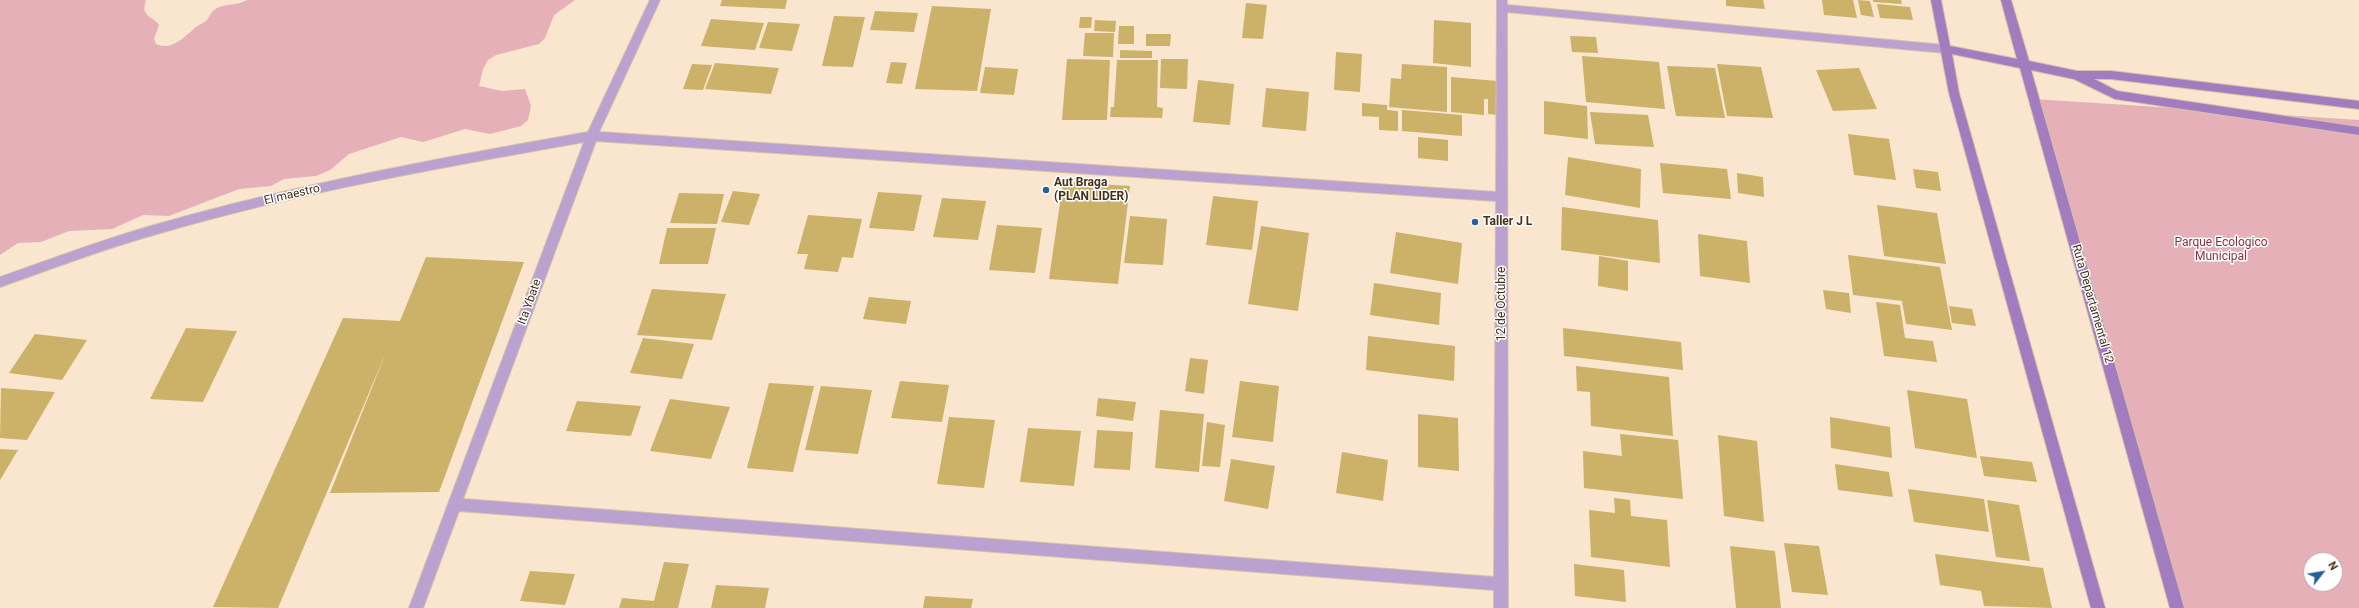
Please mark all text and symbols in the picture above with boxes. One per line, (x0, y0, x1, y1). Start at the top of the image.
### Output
place label: Aut Braga (PLAN LIDER) (1054, 176, 1128, 204)
street label: El maestro (263, 182, 321, 208)
marker: Aut Braga (PLAN LIDER) (1041, 185, 1051, 195)
place label: Taller J L (1483, 215, 1532, 229)
marker: Taller J L (1470, 217, 1480, 227)
park label: Parque Ecologico Municipal (2174, 236, 2268, 264)
street label: Ruta Departamental 12 (2068, 243, 2116, 365)
street label: 12 de Octubre (1495, 267, 1509, 341)
street label: Ita Ybate (515, 277, 545, 327)
north arrow (2303, 552, 2343, 592)
text: N (2325, 559, 2340, 573)

